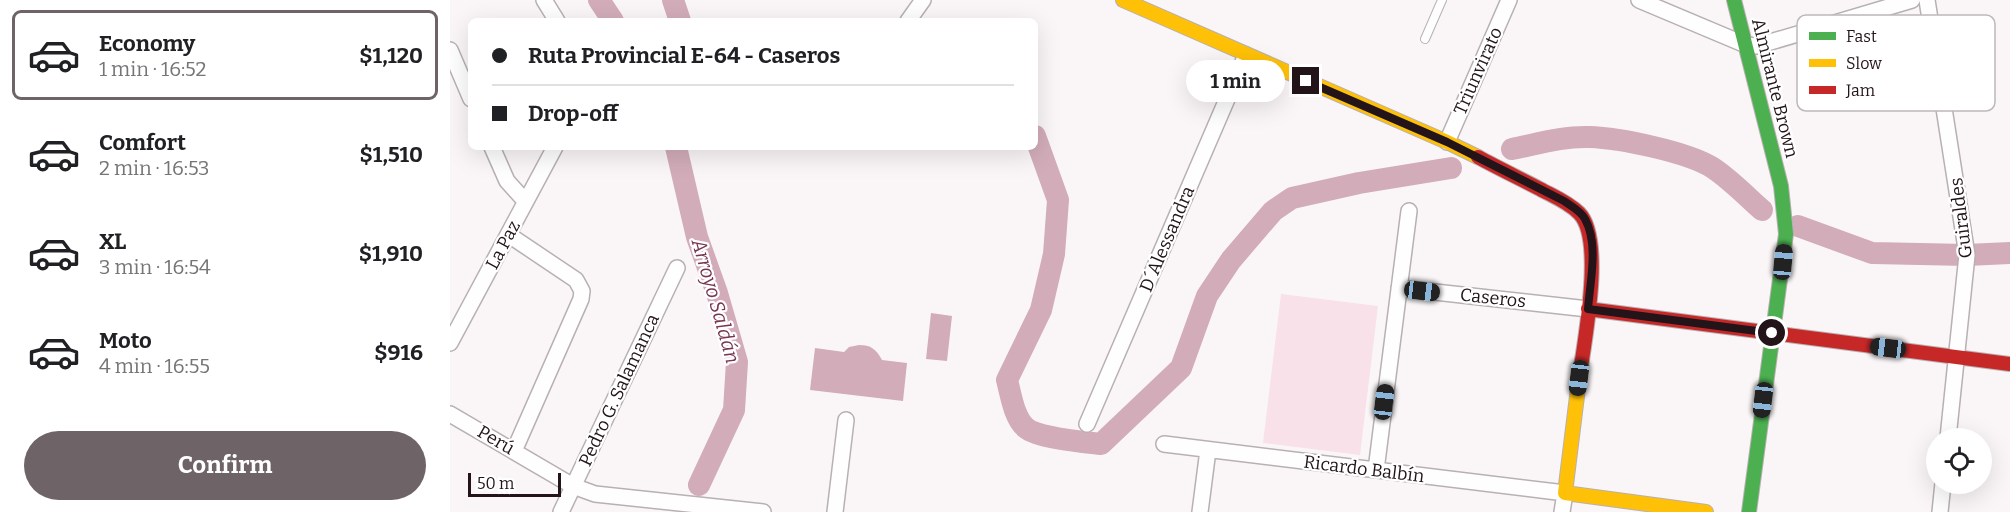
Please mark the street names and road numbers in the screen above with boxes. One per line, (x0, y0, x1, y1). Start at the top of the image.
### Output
street label: Almirante Brown (1747, 16, 1803, 161)
street label: Triunvirato (1449, 24, 1507, 118)
street label: Guiraldes (1945, 176, 1977, 260)
street label: D´Alessandra (1135, 183, 1199, 295)
street label: La Paz (481, 217, 525, 273)
street label: Caseros (1459, 284, 1527, 312)
street label: Pedro G. Salamanca (574, 310, 664, 470)
street label: Perú (473, 421, 519, 459)
street label: Ricardo Balbín (1302, 451, 1426, 487)

